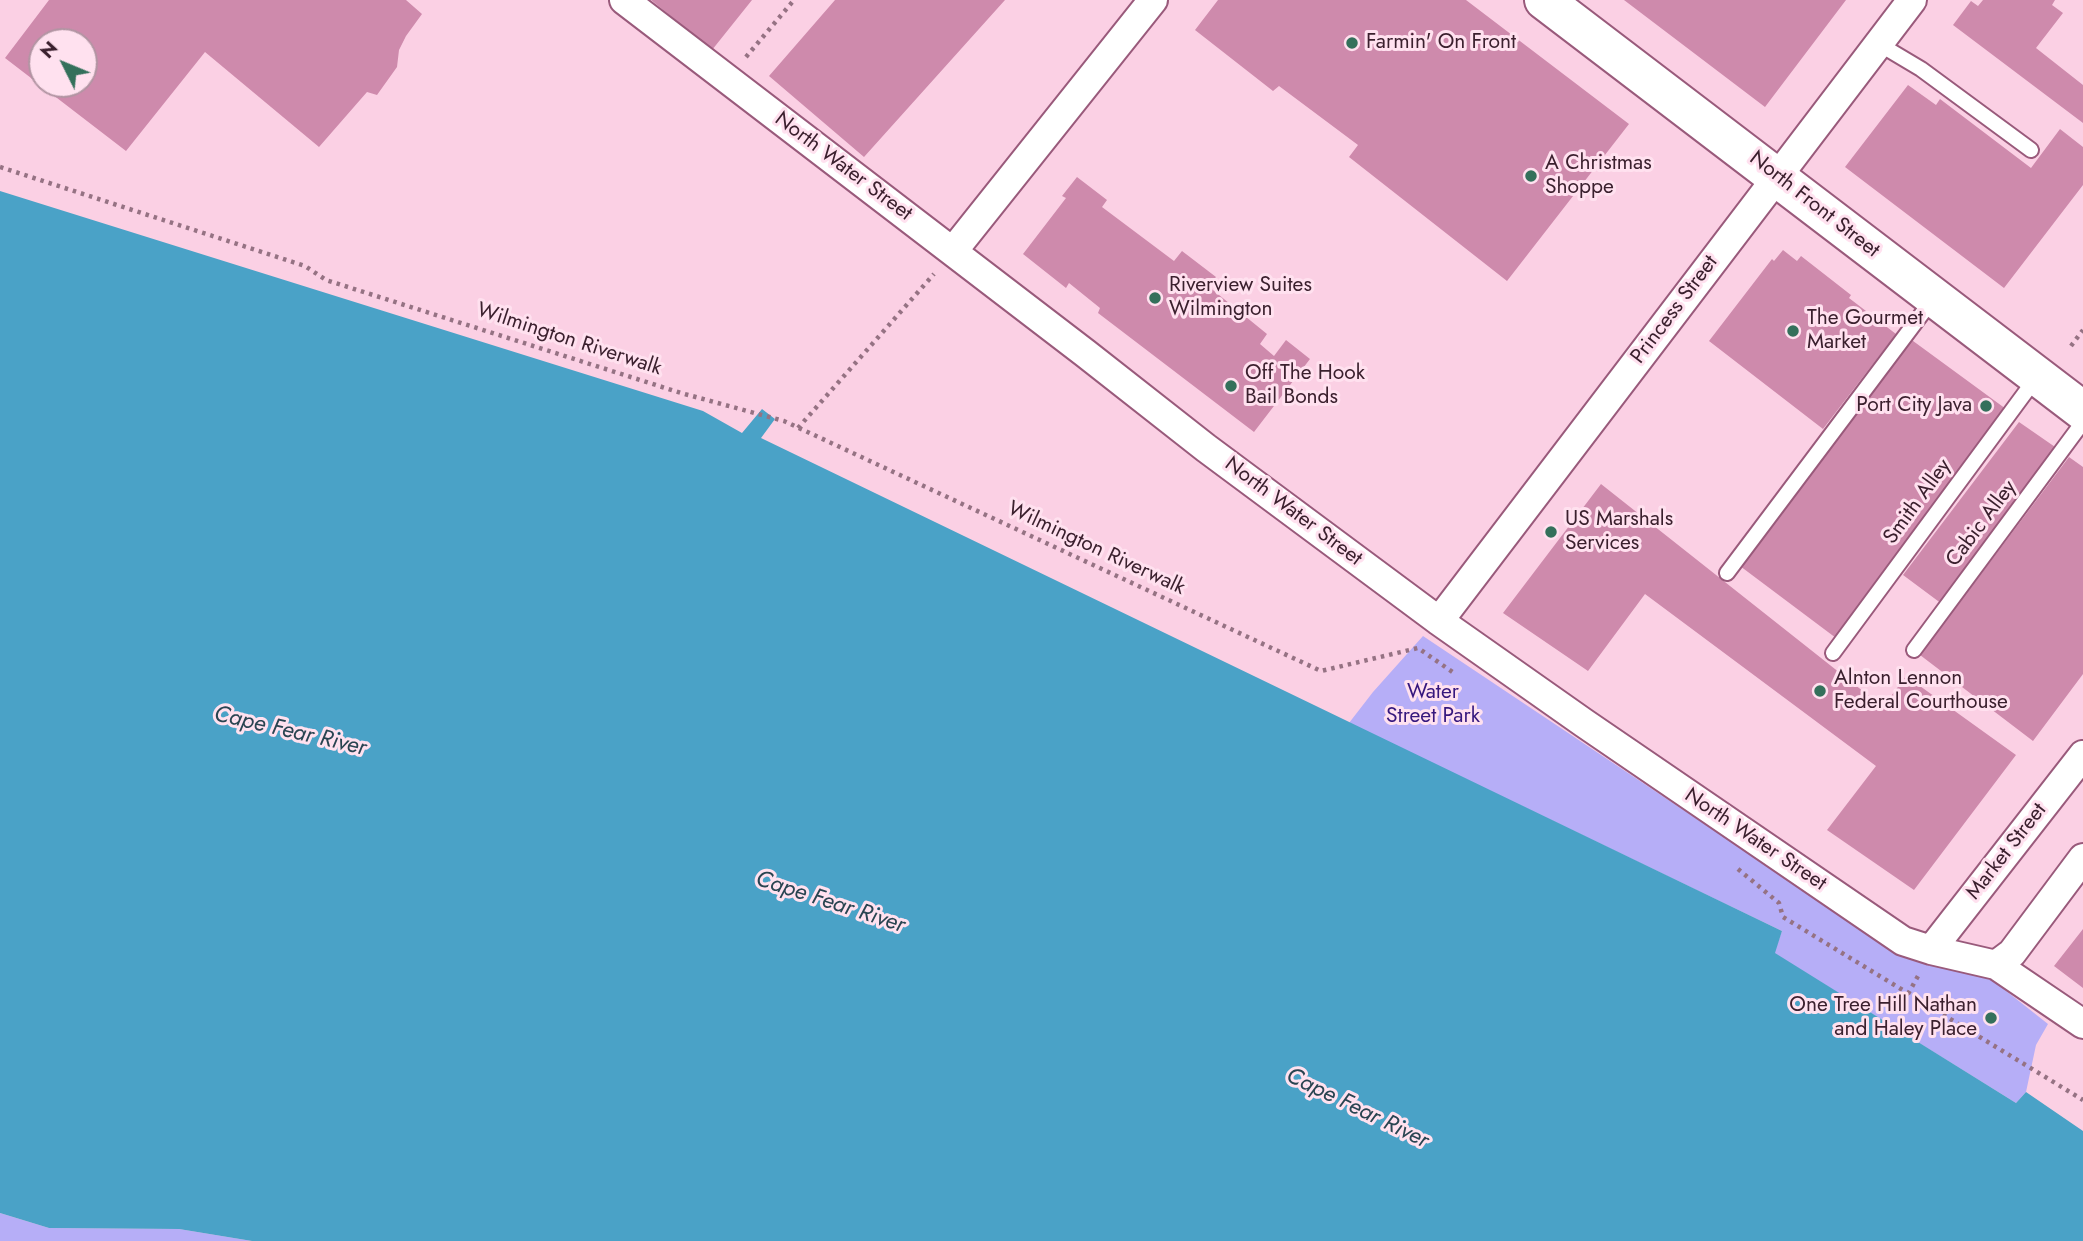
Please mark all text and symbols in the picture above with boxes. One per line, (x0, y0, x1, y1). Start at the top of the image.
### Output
north arrow (28, 28, 98, 98)
place label: Farmin' On Front (1366, 30, 1516, 56)
text: N (34, 35, 64, 64)
marker: Farmin' On Front (1344, 35, 1360, 51)
street label: North Water Street (769, 107, 917, 227)
street label: North Front Street (1744, 146, 1884, 264)
place label: A Christmas Shoppe (1545, 151, 1652, 201)
marker: A Christmas Shoppe (1523, 168, 1539, 184)
street label: Princess Street (1626, 251, 1724, 369)
place label: Riverview Suites Wilmington (1169, 273, 1312, 323)
marker: Riverview Suites Wilmington (1147, 290, 1163, 306)
street label: Wilmington Riverwalk (473, 298, 665, 382)
place label: The Gourmet Market (1807, 306, 1923, 356)
marker: The Gourmet Market (1785, 323, 1801, 339)
place label: Off The Hook Bail Bonds (1245, 361, 1365, 411)
marker: Off The Hook Bail Bonds (1223, 378, 1239, 394)
place label: Port City Java (1856, 393, 1972, 419)
marker: Port City Java (1978, 398, 1994, 414)
street label: North Water Street (1219, 452, 1367, 572)
street label: Smith Alley (1879, 455, 1957, 549)
street label: Cabic Alley (1941, 476, 2023, 572)
street label: Wilmington Riverwalk (1003, 497, 1189, 601)
place label: US Marshals Services (1565, 507, 1673, 557)
marker: US Marshals Services (1543, 524, 1559, 540)
place label: Alnton Lennon Federal Courthouse (1834, 666, 2008, 716)
park label: Water Street Park (1386, 680, 1480, 730)
marker: Alnton Lennon Federal Courthouse (1812, 683, 1828, 699)
water label: Cape Fear River (211, 701, 369, 763)
street label: North Water Street (1679, 783, 1831, 897)
street label: Market Street (1962, 799, 2052, 905)
water label: Cape Fear River (752, 866, 908, 940)
place label: One Tree Hill Nathan and Haley Place (1789, 993, 1977, 1043)
marker: One Tree Hill Nathan and Haley Place (1983, 1010, 1999, 1026)
water label: Cape Fear River (1281, 1063, 1433, 1155)

